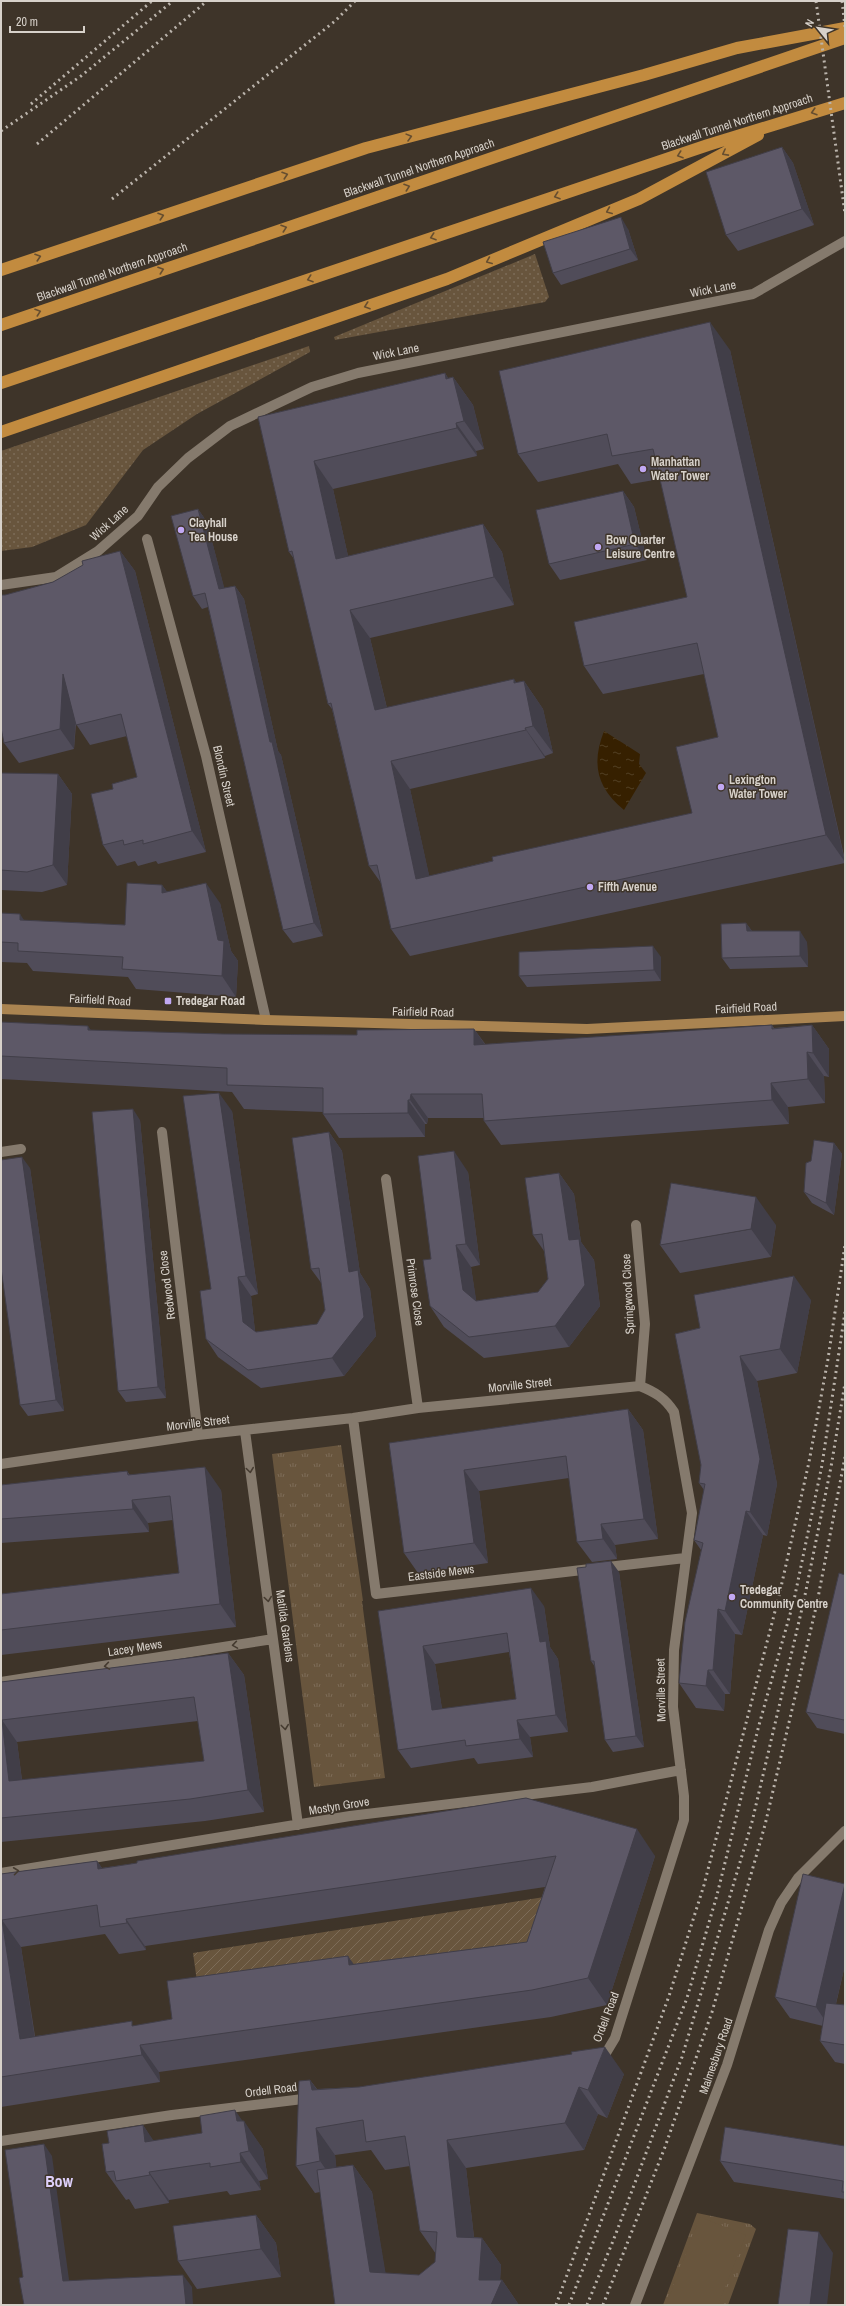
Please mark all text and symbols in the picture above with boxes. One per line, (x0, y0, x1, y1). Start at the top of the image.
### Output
scale bar (10, 8, 84, 34)
north arrow (798, 8, 838, 48)
text: 20 m (16, 14, 38, 30)
text: N (802, 17, 817, 29)
street label: Blackwall Tunnel Northern Approach (659, 90, 815, 154)
one-way arrow (811, 107, 818, 116)
one-way arrow (405, 133, 412, 142)
street label: Blackwall Tunnel Northern Approach (342, 135, 496, 201)
one-way arrow (721, 148, 729, 156)
one-way arrow (676, 150, 683, 158)
one-way arrow (281, 171, 288, 180)
one-way arrow (404, 183, 411, 191)
one-way arrow (553, 191, 560, 200)
one-way arrow (605, 207, 612, 215)
one-way arrow (158, 213, 165, 221)
one-way arrow (280, 224, 287, 233)
one-way arrow (430, 233, 437, 241)
street label: Blackwall Tunnel Northern Approach (35, 239, 189, 305)
one-way arrow (34, 254, 41, 262)
one-way arrow (485, 257, 492, 265)
one-way arrow (157, 266, 164, 275)
one-way arrow (307, 274, 314, 283)
street label: Wick Lane (689, 277, 737, 301)
one-way arrow (363, 302, 370, 310)
one-way arrow (34, 308, 41, 317)
street label: Wick Lane (372, 340, 420, 364)
place label: Manhattan Water Tower (651, 454, 709, 484)
marker: Manhattan Water Tower (638, 464, 648, 474)
street label: Wick Lane (86, 501, 132, 545)
place label: Clayhall Tea House (189, 515, 239, 545)
marker: Clayhall Tea House (176, 525, 186, 535)
place label: Bow Quarter Leisure Centre (606, 532, 675, 562)
marker: Bow Quarter Leisure Centre (593, 542, 603, 552)
street label: Blondin Street (209, 744, 239, 808)
place label: Lexington Water Tower (729, 772, 787, 802)
marker: Lexington Water Tower (716, 782, 726, 792)
place label: Fifth Avenue (598, 879, 657, 895)
marker: Fifth Avenue (585, 882, 595, 892)
street label: Fairfield Road (69, 990, 131, 1010)
place label: Tredegar Road (176, 993, 245, 1009)
marker: Tredegar Road (163, 996, 173, 1006)
street label: Fairfield Road (715, 998, 777, 1018)
street label: Fairfield Road (392, 1003, 454, 1021)
street label: Redwood Close (155, 1250, 179, 1320)
street label: Springwood Close (618, 1253, 638, 1335)
street label: Primrose Close (402, 1257, 428, 1327)
street label: Morville Street (488, 1374, 553, 1396)
street label: Morville Street (166, 1411, 231, 1435)
one-way arrow (245, 1467, 254, 1473)
street label: Eastside Mews (407, 1561, 475, 1585)
place label: Tredegar Community Centre (740, 1582, 829, 1612)
street label: Matilda Gardens (272, 1589, 298, 1663)
marker: Tredegar Community Centre (727, 1592, 737, 1602)
one-way arrow (263, 1595, 272, 1602)
street label: Lacey Mews (107, 1636, 163, 1660)
one-way arrow (232, 1641, 238, 1649)
street label: Morville Street (652, 1658, 670, 1722)
one-way arrow (103, 1661, 110, 1670)
one-way arrow (280, 1724, 289, 1730)
street label: Mostyn Grove (308, 1793, 370, 1819)
one-way arrow (13, 1867, 20, 1876)
street label: Ordell Road (589, 1990, 623, 2044)
street label: Malmesbury Road (695, 2016, 737, 2096)
street label: Ordell Road (244, 2079, 298, 2101)
district label: Bow (45, 2170, 74, 2192)

